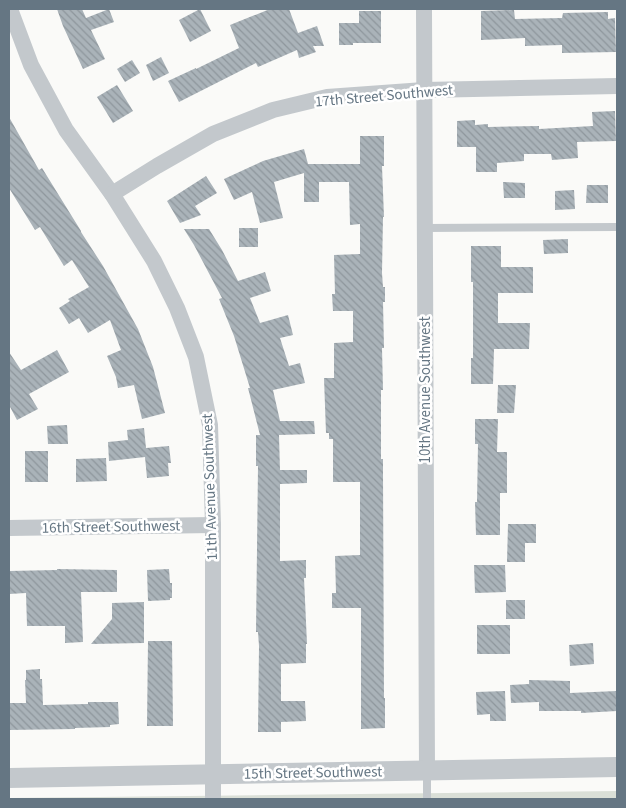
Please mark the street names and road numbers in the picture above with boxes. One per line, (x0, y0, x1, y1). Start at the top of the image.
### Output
street label: 17th Street Southwest (314, 80, 454, 112)
street label: 10th Avenue Southwest (415, 316, 436, 464)
street label: 11th Avenue Southwest (197, 413, 223, 561)
street label: 16th Street Southwest (42, 515, 180, 539)
street label: 15th Street Southwest (244, 761, 382, 785)

